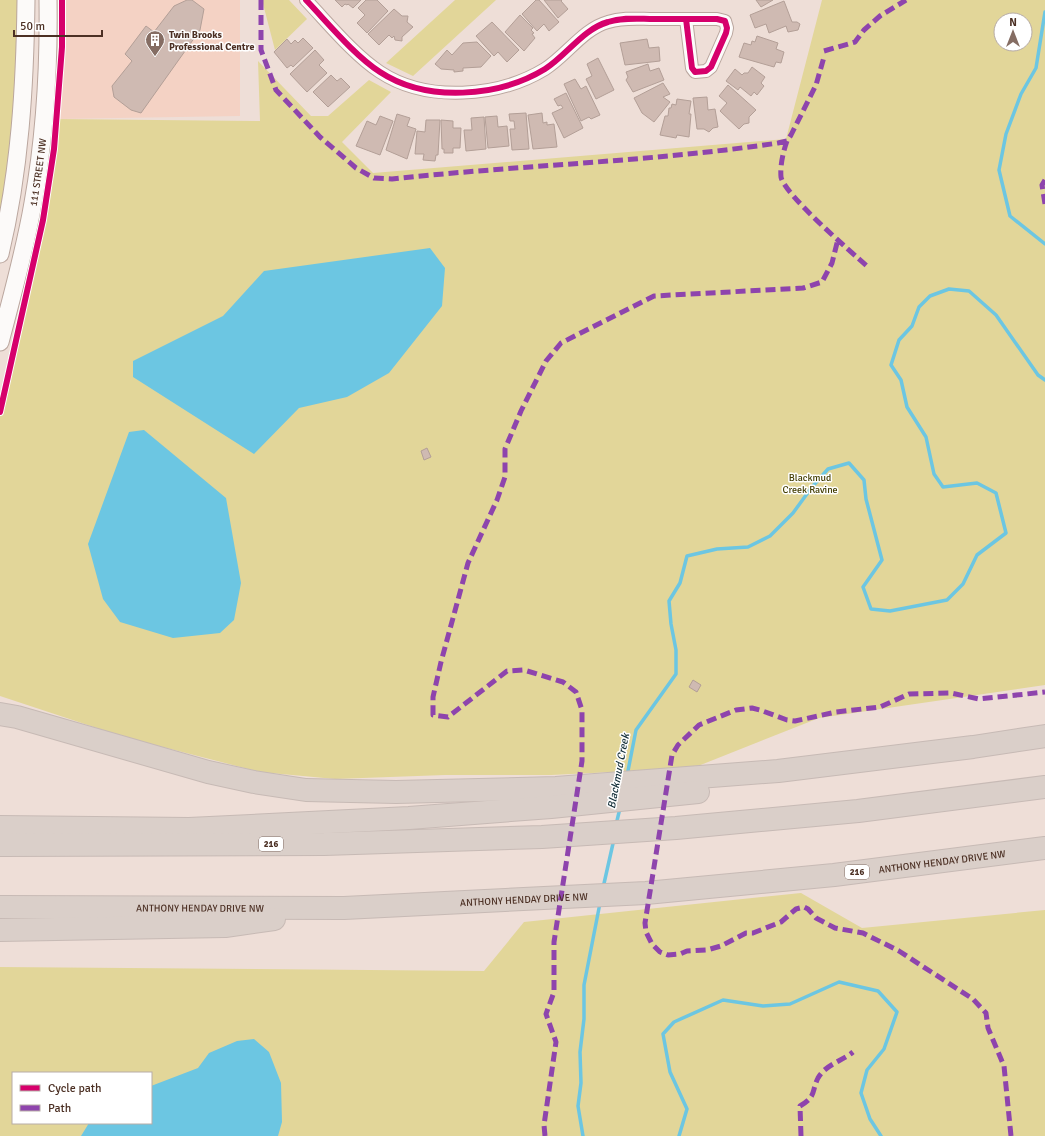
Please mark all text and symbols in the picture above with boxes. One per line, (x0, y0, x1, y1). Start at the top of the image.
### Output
scale bar (14, 12, 102, 38)
north arrow (993, 12, 1033, 52)
text: N (1009, 16, 1017, 29)
text: 50 m (20, 19, 45, 34)
building icon: Twin Brooks Professional Centre (144, 29, 166, 57)
place label: Twin Brooks Professional Centre (169, 29, 254, 53)
street label: 111 STREET NW (28, 137, 49, 207)
park label: Blackmud Creek Ravine (782, 472, 838, 496)
water label: Blackmud Creek (605, 731, 632, 810)
road number: 216 (259, 837, 283, 851)
street label: ANTHONY HENDAY DRIVE NW (878, 848, 1007, 876)
road number: 216 (845, 865, 869, 879)
street label: ANTHONY HENDAY DRIVE NW (460, 891, 589, 909)
street label: ANTHONY HENDAY DRIVE NW (136, 902, 265, 915)
legend (12, 1072, 152, 1124)
text: Cycle path (48, 1081, 101, 1096)
text: Path (48, 1101, 71, 1116)

